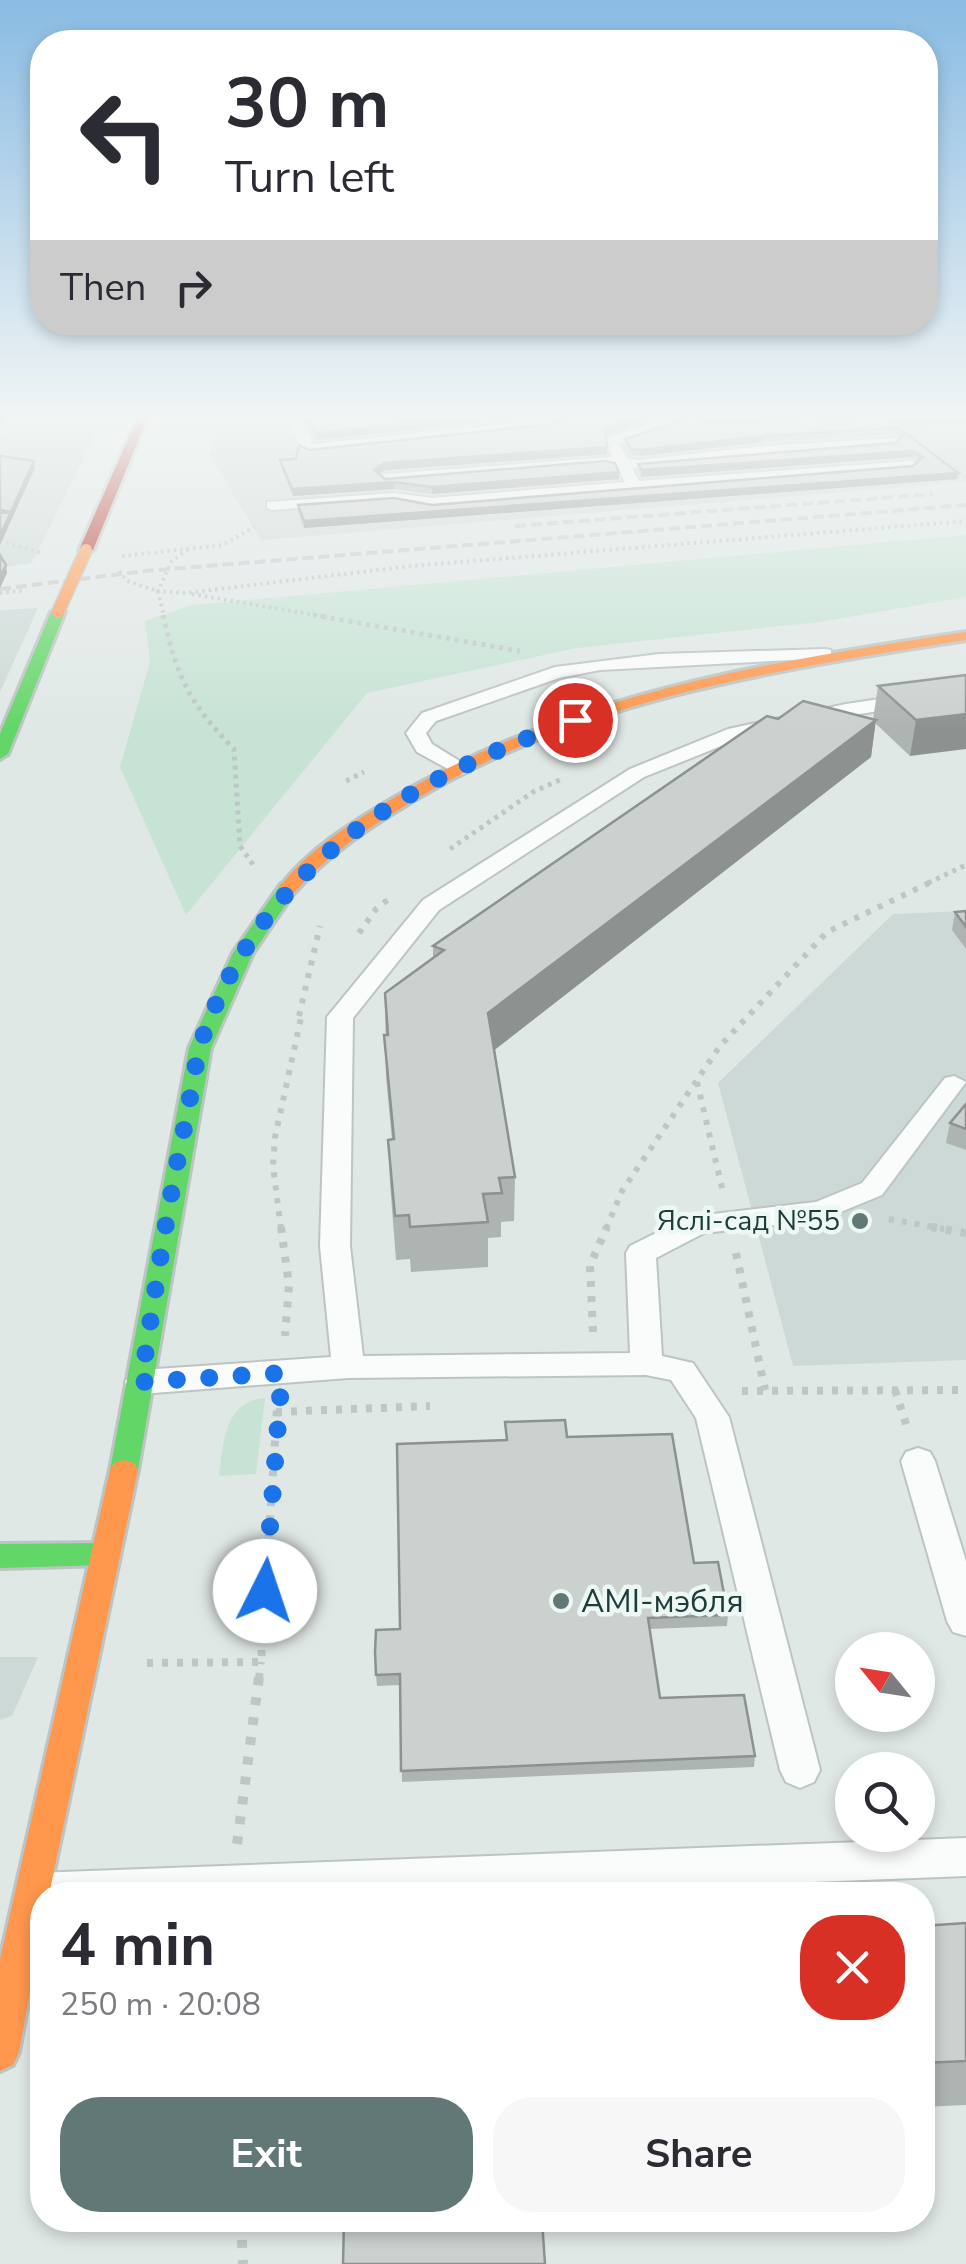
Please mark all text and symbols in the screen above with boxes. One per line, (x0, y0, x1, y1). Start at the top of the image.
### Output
text: 30 m (225, 56, 389, 152)
icon: left (60, 70, 190, 200)
text: Turn left (225, 147, 394, 208)
icon: right (166, 260, 221, 315)
text: Then (60, 262, 146, 313)
pin (533, 678, 618, 763)
icon: arrive (548, 693, 603, 748)
place label: Яслі-сад №55 (657, 1202, 840, 1240)
marker: Яслі-сад №55 (849, 1210, 871, 1232)
position arrow (213, 1539, 317, 1643)
place label: AMI-мэбля (581, 1580, 744, 1623)
marker: AMI-мэбля (550, 1590, 572, 1612)
north arrow (835, 1632, 935, 1732)
map controls (835, 1632, 935, 1852)
button: search (835, 1752, 935, 1852)
text: 4 min (60, 1904, 215, 1986)
button: close (800, 1915, 905, 2020)
text: 250 m · 20:08 (60, 1983, 261, 2026)
button: Exit (60, 2097, 473, 2212)
button: Share (493, 2097, 905, 2212)

